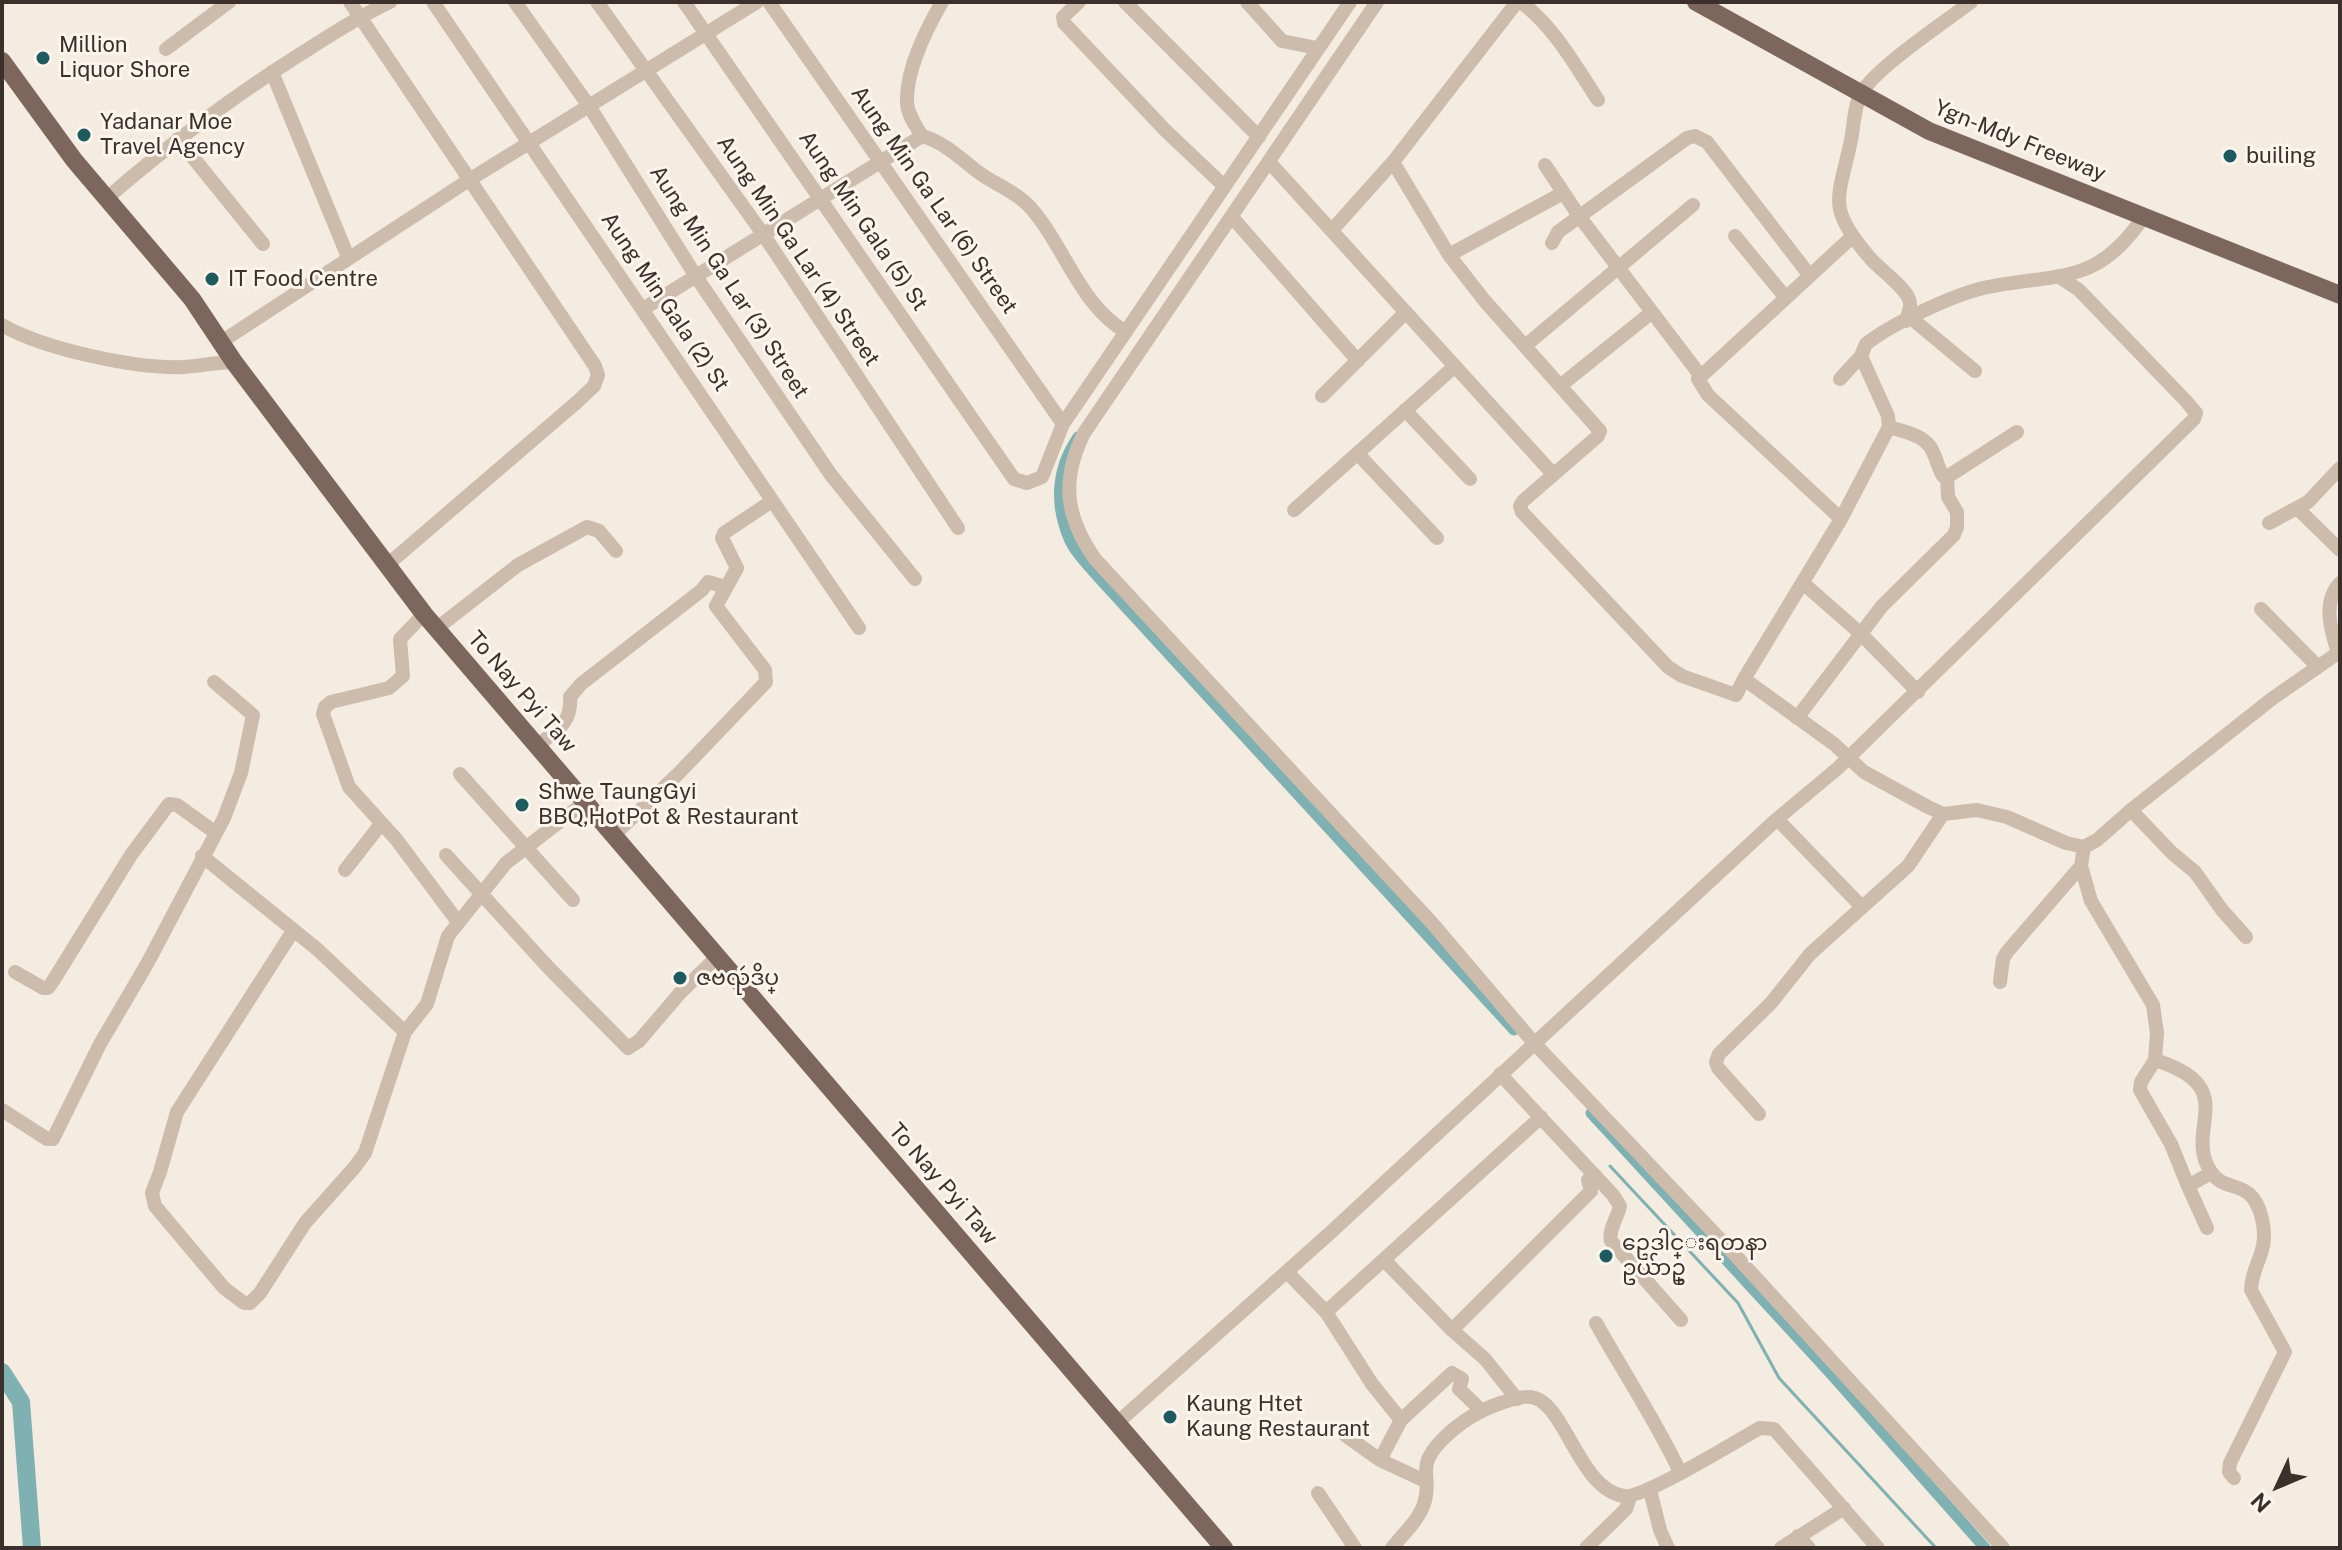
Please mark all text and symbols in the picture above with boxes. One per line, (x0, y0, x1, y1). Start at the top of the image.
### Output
place label: Million Liquor Shore (59, 32, 190, 84)
marker: Million Liquor Shore (34, 49, 52, 67)
street label: Aung Min Ga Lar (6) Street (845, 81, 1023, 319)
street label: Ygn-Mdy Freeway (1930, 95, 2110, 187)
place label: Yadanar Moe Travel Agency (100, 109, 245, 160)
marker: Yadanar Moe Travel Agency (75, 126, 93, 144)
street label: Aung Min Gala (5) St (793, 126, 933, 316)
street label: Aung Min Ga Lar (4) Street (711, 131, 885, 371)
place label: builing (2246, 143, 2316, 169)
marker: builing (2221, 147, 2239, 165)
street label: Aung Min Ga Lar (3) Street (644, 161, 814, 403)
street label: Aung Min Gala (2) St (595, 207, 735, 397)
place label: IT Food Centre (228, 266, 378, 292)
marker: IT Food Centre (203, 270, 221, 288)
street label: To Nay Pyi Taw (462, 626, 582, 758)
place label: Shwe TaungGyi BBQ,HotPot & Restaurant (538, 779, 799, 830)
marker: Shwe TaungGyi BBQ,HotPot & Restaurant (513, 796, 531, 814)
place label: ဇဗၺဴဒိပ္ (696, 965, 779, 991)
marker: ဇဗၺဴဒိပ္ (671, 969, 689, 987)
street label: To Nay Pyi Taw (883, 1118, 1003, 1250)
place label: ဥေဒါင္းရတနာ ဥယ်ာဥ္ (1622, 1230, 1768, 1282)
marker: ဥေဒါင္းရတနာ ဥယ်ာဥ္ (1597, 1247, 1615, 1265)
place label: Kaung Htet Kaung Restaurant (1186, 1391, 1370, 1442)
marker: Kaung Htet Kaung Restaurant (1161, 1408, 1179, 1426)
north arrow (2238, 1446, 2318, 1526)
text: N (2245, 1487, 2276, 1518)

